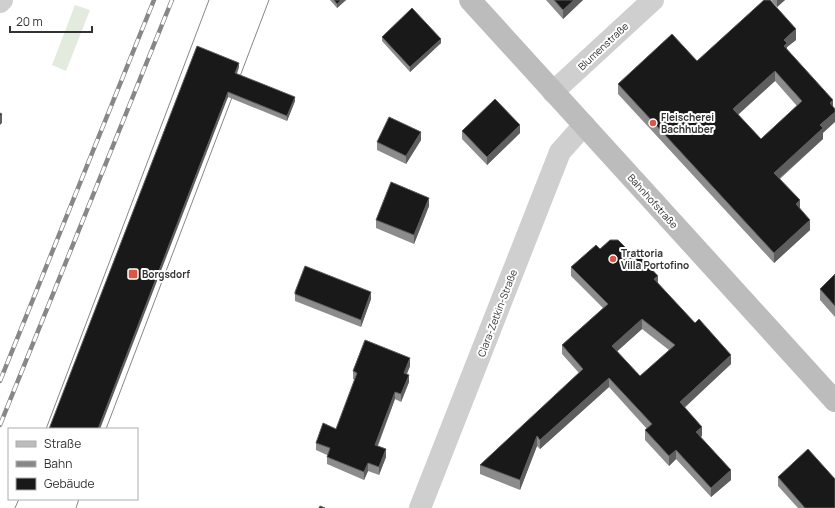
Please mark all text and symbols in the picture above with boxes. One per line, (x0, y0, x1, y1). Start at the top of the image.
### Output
scale bar (10, 8, 92, 34)
text: 20 m (16, 13, 43, 30)
street label: Blumenstraße (575, 19, 631, 73)
place label: Fleischerei Bachhuber (661, 110, 714, 136)
marker: Fleischerei Bachhuber (648, 118, 658, 128)
street label: Bahnhofstraße (625, 171, 681, 231)
place label: Trattoria Villa Portofino (621, 246, 689, 272)
marker: Trattoria Villa Portofino (608, 254, 618, 264)
place label: Borgsdorf (142, 267, 190, 281)
street label: Clara-Zetkin-Straße (474, 267, 520, 359)
marker: Borgsdorf (127, 268, 139, 280)
legend (8, 428, 138, 500)
text: Straße (44, 435, 81, 452)
text: Bahn (44, 455, 72, 472)
text: Gebäude (44, 475, 95, 492)

